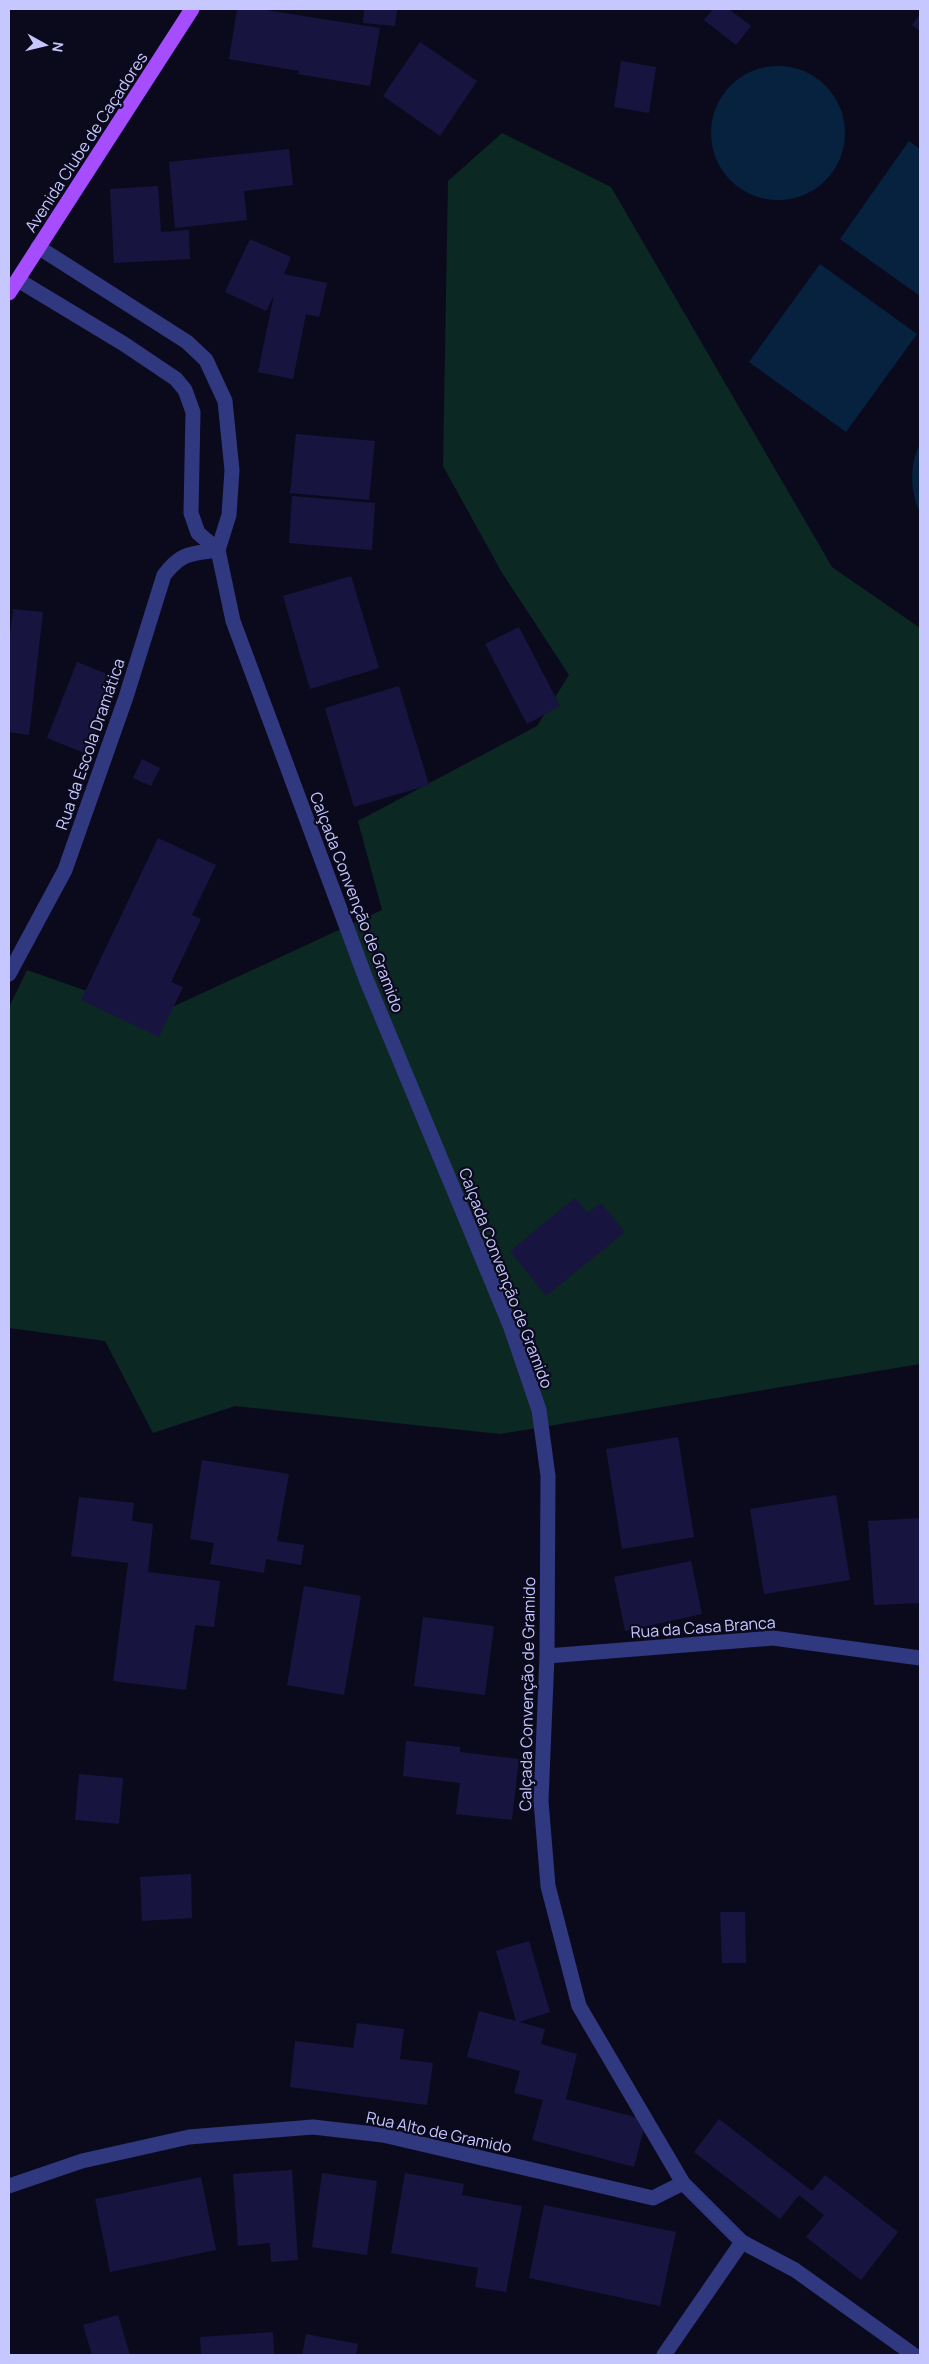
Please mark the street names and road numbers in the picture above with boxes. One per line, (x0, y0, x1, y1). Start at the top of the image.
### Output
street label: Avenida Clube de Caçadores (20, 48, 152, 236)
street label: Rua da Escola Dramática (50, 655, 130, 833)
street label: Calçada Convenção de Gramido (305, 789, 409, 1015)
street label: Calçada Convenção de Gramido (454, 1165, 558, 1391)
street label: Calçada Convenção de Gramido (514, 1577, 540, 1811)
street label: Rua da Casa Branca (630, 1611, 776, 1643)
street label: Rua Alto de Gramido (364, 2106, 514, 2158)

